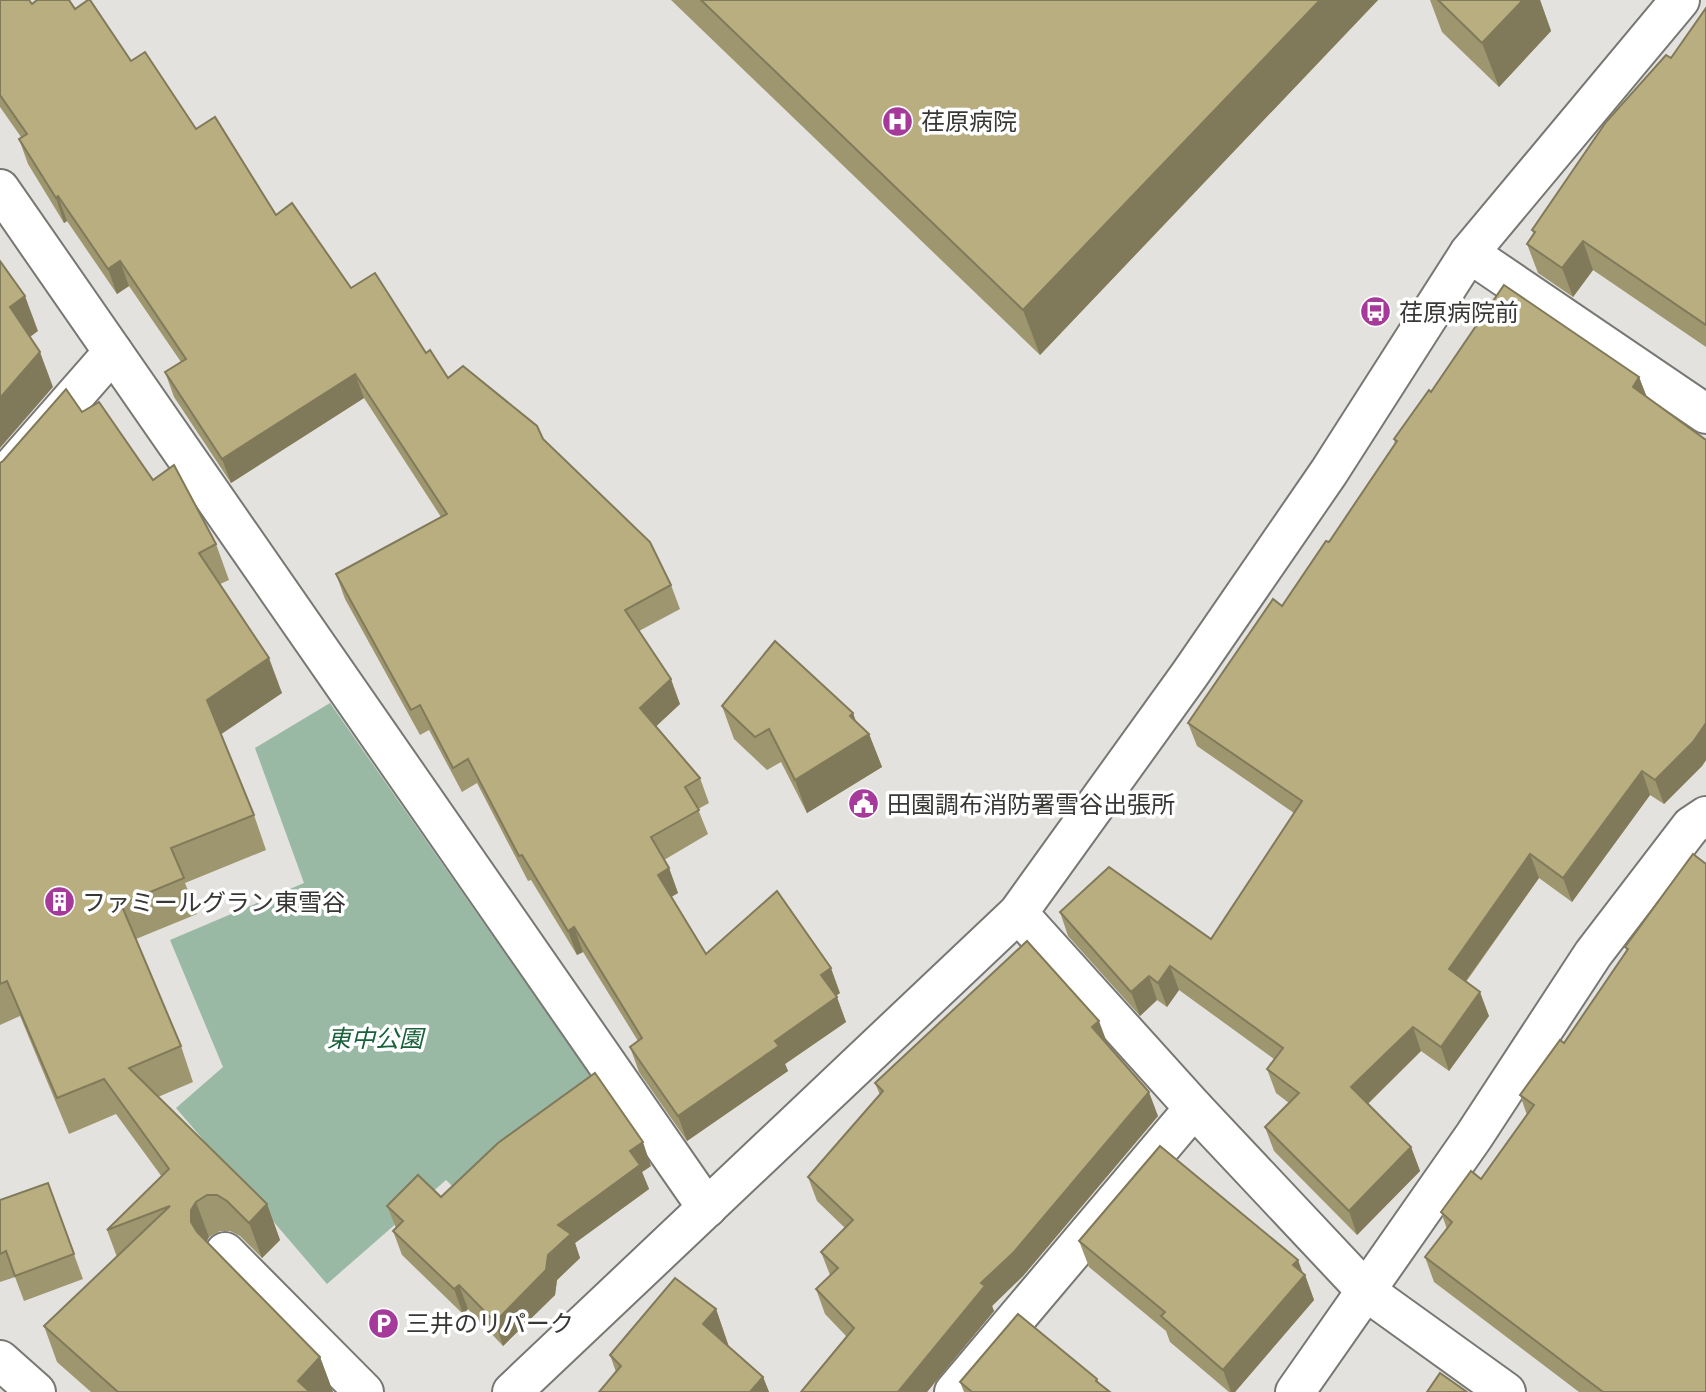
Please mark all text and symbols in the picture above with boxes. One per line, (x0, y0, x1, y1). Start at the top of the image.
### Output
hospital icon: 荏原病院 (881, 104, 915, 138)
place label: 荏原病院 (921, 107, 1017, 136)
bus stop icon: 荏原病院前 (1359, 295, 1393, 329)
place label: 荏原病院前 (1399, 298, 1519, 327)
public building icon: 田園調布消防署雪谷出張所 (847, 787, 881, 821)
place label: 田園調布消防署雪谷出張所 (887, 790, 1175, 819)
building icon: ファミールグラン東雪谷 (42, 885, 76, 919)
place label: ファミールグラン東雪谷 (82, 888, 346, 917)
park label: 東中公園 (327, 1024, 426, 1053)
parking icon: 三井のリパーク (366, 1306, 400, 1340)
place label: 三井のリパーク (406, 1309, 574, 1338)

